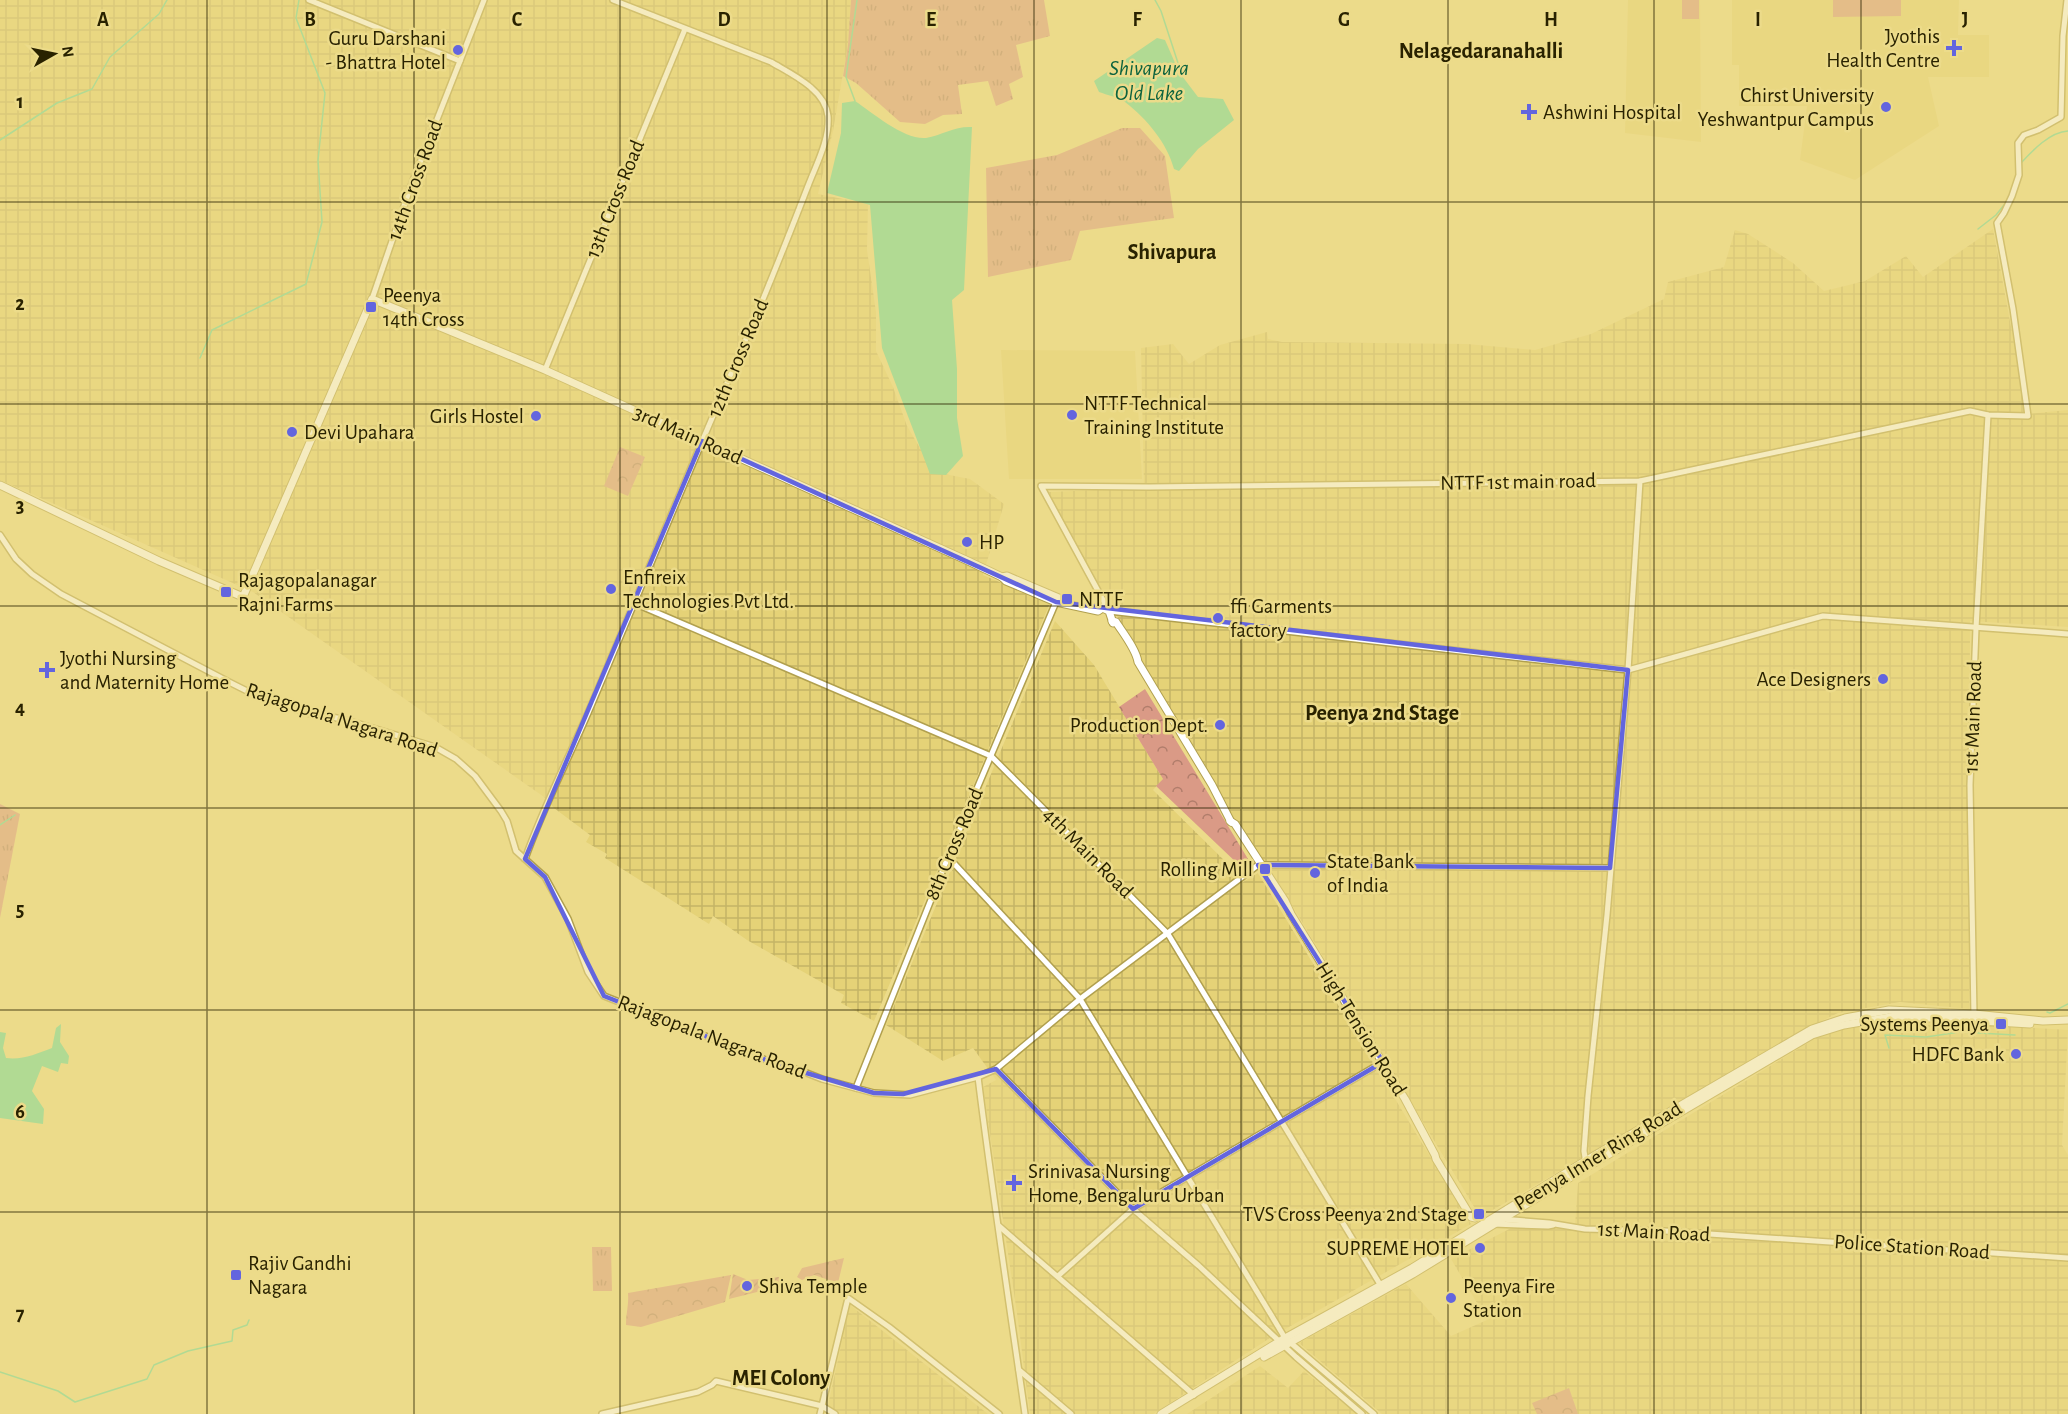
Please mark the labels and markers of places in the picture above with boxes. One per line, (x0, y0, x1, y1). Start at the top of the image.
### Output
place label: Jyothis Health Centre (1826, 26, 1940, 71)
place label: Guru Darshani - Bhattra Hotel (326, 28, 446, 73)
marker: Jyothis Health Centre (1945, 39, 1963, 57)
marker: Guru Darshani - Bhattra Hotel (451, 43, 465, 57)
place label: Chirst University Yeshwantpur Campus (1698, 85, 1874, 130)
marker: Chirst University Yeshwantpur Campus (1879, 100, 1893, 114)
place label: Ashwini Hospital (1543, 102, 1681, 123)
marker: Ashwini Hospital (1520, 103, 1538, 121)
place label: Peenya 14th Cross (383, 285, 465, 330)
marker: Peenya 14th Cross (364, 300, 378, 314)
place label: NTTF Technical Training Institute (1084, 393, 1224, 438)
place label: Girls Hostel (430, 406, 524, 427)
marker: NTTF Technical Training Institute (1065, 408, 1079, 422)
marker: Girls Hostel (529, 409, 543, 423)
place label: Devi Upahara (304, 422, 415, 443)
marker: Devi Upahara (285, 425, 299, 439)
place label: HP (979, 532, 1004, 553)
marker: HP (960, 535, 974, 549)
place label: Enfireix Technologies Pvt Ltd. (623, 567, 794, 612)
place label: Rajagopalanagar Rajni Farms (238, 570, 377, 615)
marker: Enfireix Technologies Pvt Ltd. (604, 582, 618, 596)
marker: Rajagopalanagar Rajni Farms (219, 585, 233, 599)
place label: NTTF (1079, 589, 1124, 610)
marker: NTTF (1060, 592, 1074, 606)
place label: ffi Garments factory (1230, 596, 1332, 641)
marker: ffi Garments factory (1211, 611, 1225, 625)
place label: Jyothi Nursing and Maternity Home (60, 648, 229, 693)
marker: Jyothi Nursing and Maternity Home (38, 661, 56, 679)
place label: Ace Designers (1757, 669, 1871, 690)
marker: Ace Designers (1876, 672, 1890, 686)
place label: Production Dept. (1070, 715, 1208, 736)
marker: Production Dept. (1213, 718, 1227, 732)
place label: State Bank of India (1327, 851, 1414, 896)
place label: Rolling Mill (1160, 859, 1253, 880)
marker: Rolling Mill (1258, 862, 1272, 876)
marker: State Bank of India (1308, 866, 1322, 880)
place label: Systems Peenya (1860, 1014, 1989, 1035)
marker: Systems Peenya (1994, 1017, 2008, 1031)
place label: HDFC Bank (1911, 1044, 2004, 1065)
marker: HDFC Bank (2009, 1047, 2023, 1061)
place label: Srinivasa Nursing Home, Bengaluru Urban (1028, 1161, 1225, 1206)
marker: Srinivasa Nursing Home, Bengaluru Urban (1005, 1174, 1023, 1192)
place label: TVS Cross Peenya 2nd Stage (1243, 1204, 1467, 1225)
marker: TVS Cross Peenya 2nd Stage (1472, 1207, 1486, 1221)
place label: SUPREME HOTEL (1326, 1238, 1468, 1259)
marker: SUPREME HOTEL (1473, 1241, 1487, 1255)
place label: Rajiv Gandhi Nagara (248, 1253, 352, 1298)
marker: Rajiv Gandhi Nagara (229, 1268, 243, 1282)
place label: Shiva Temple (759, 1276, 867, 1297)
place label: Peenya Fire Station (1463, 1276, 1555, 1321)
marker: Shiva Temple (740, 1279, 754, 1293)
marker: Peenya Fire Station (1444, 1291, 1458, 1305)

